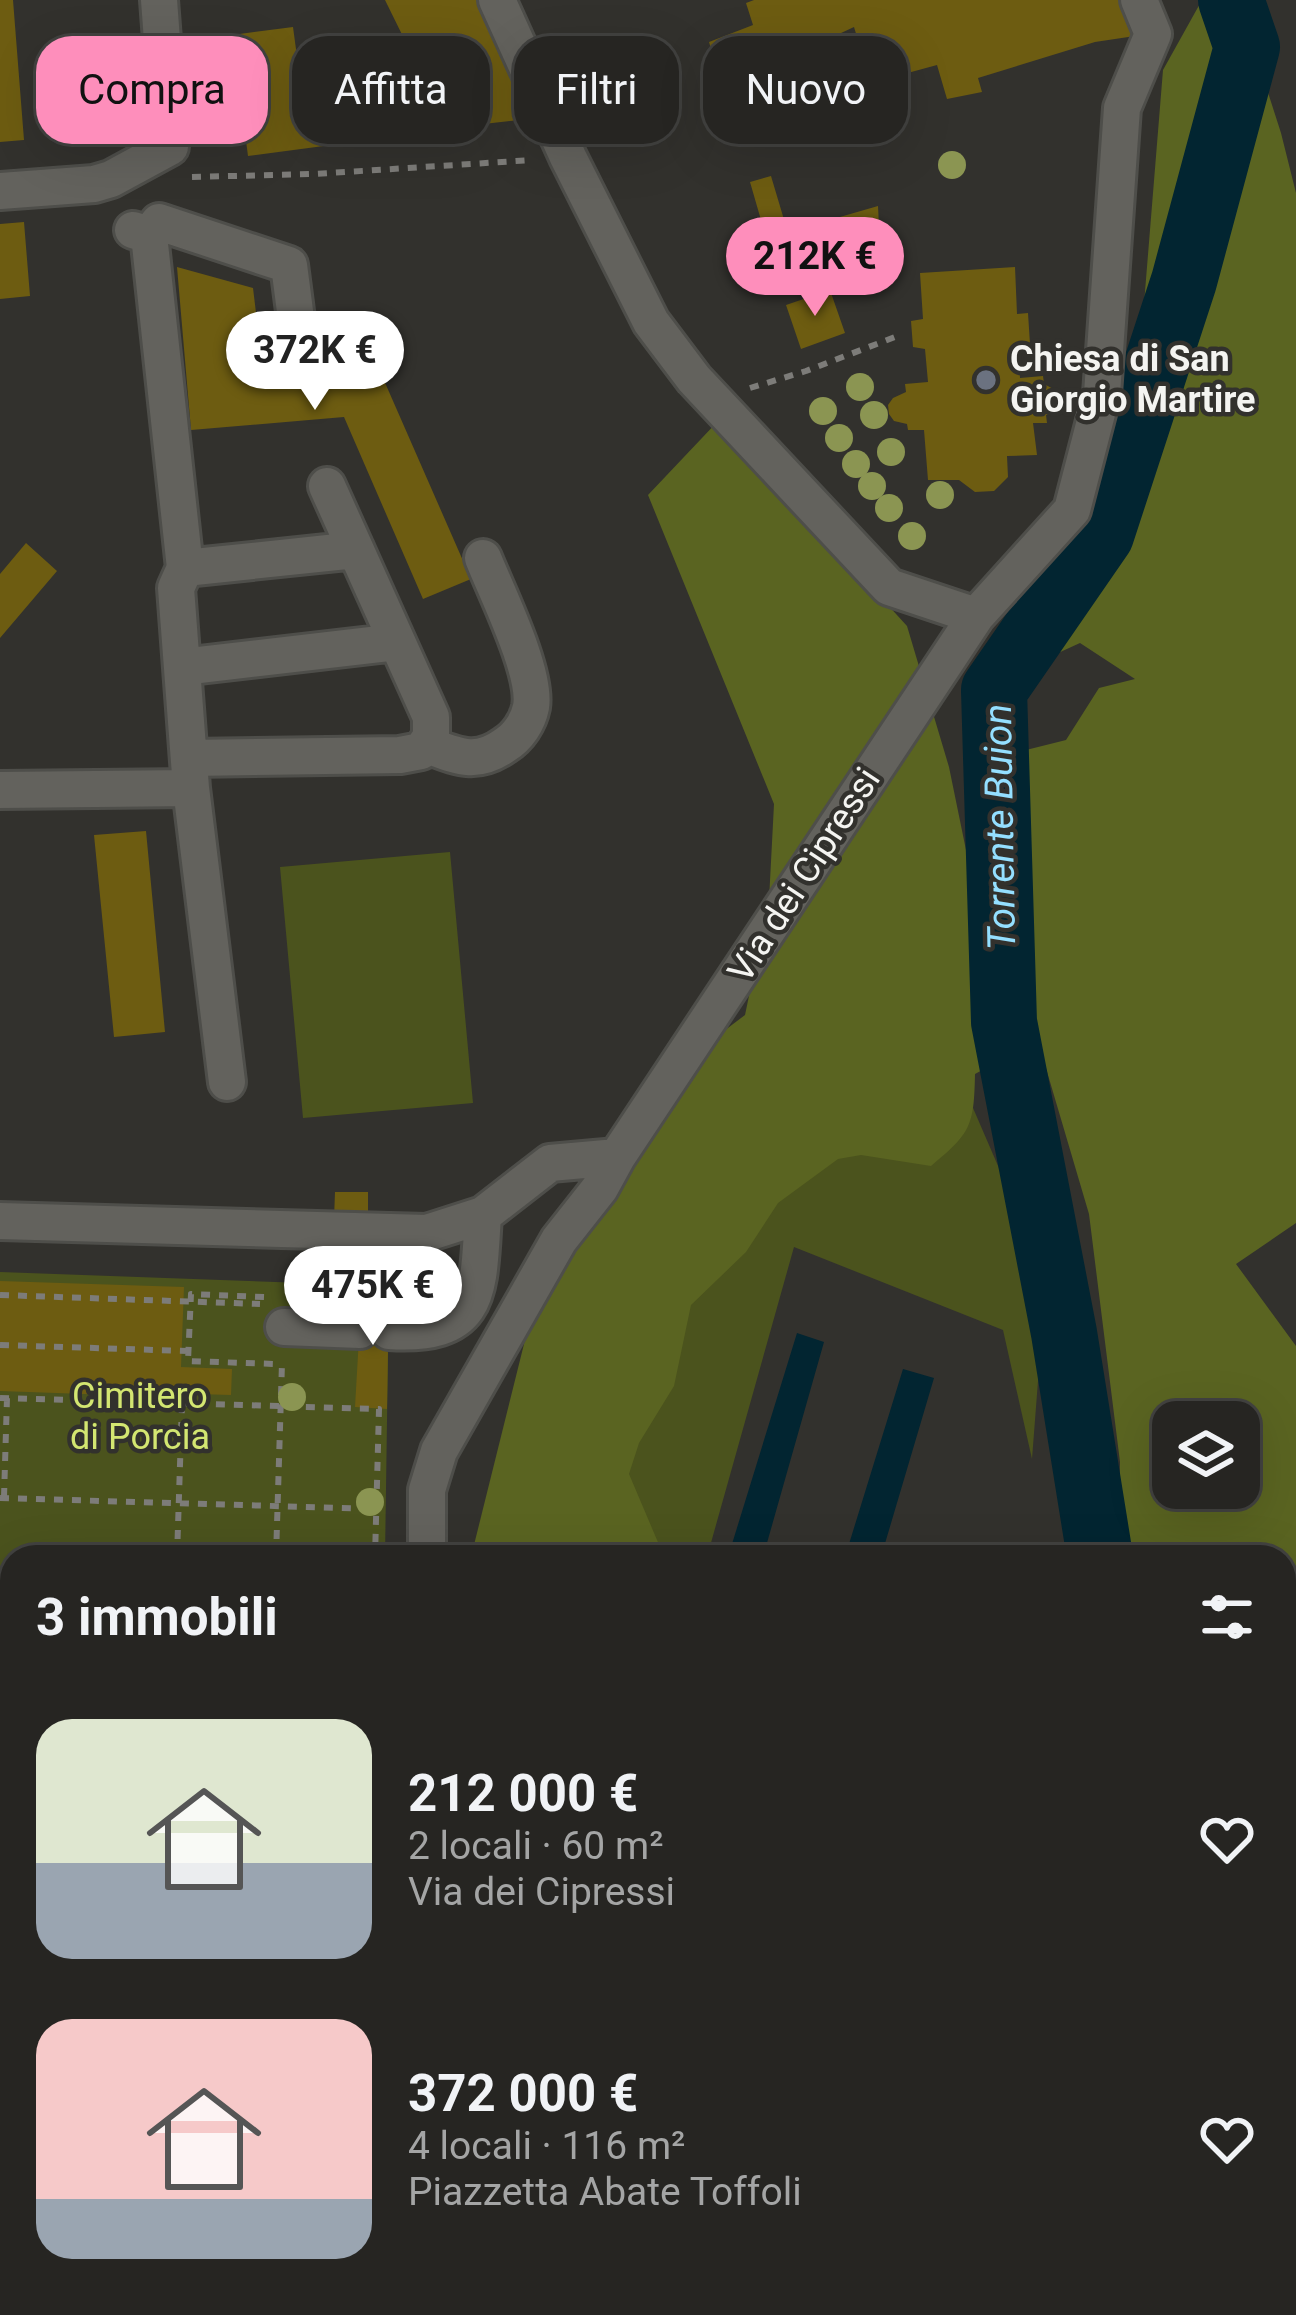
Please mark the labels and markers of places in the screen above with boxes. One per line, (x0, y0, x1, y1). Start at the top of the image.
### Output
pin: 212K € (717, 217, 913, 319)
pin: 372K € (217, 311, 413, 413)
place label: Chiesa di San Giorgio Martire (1010, 338, 1255, 421)
marker: Chiesa di San Giorgio Martire (973, 367, 999, 393)
pin: 475K € (275, 1246, 471, 1348)

